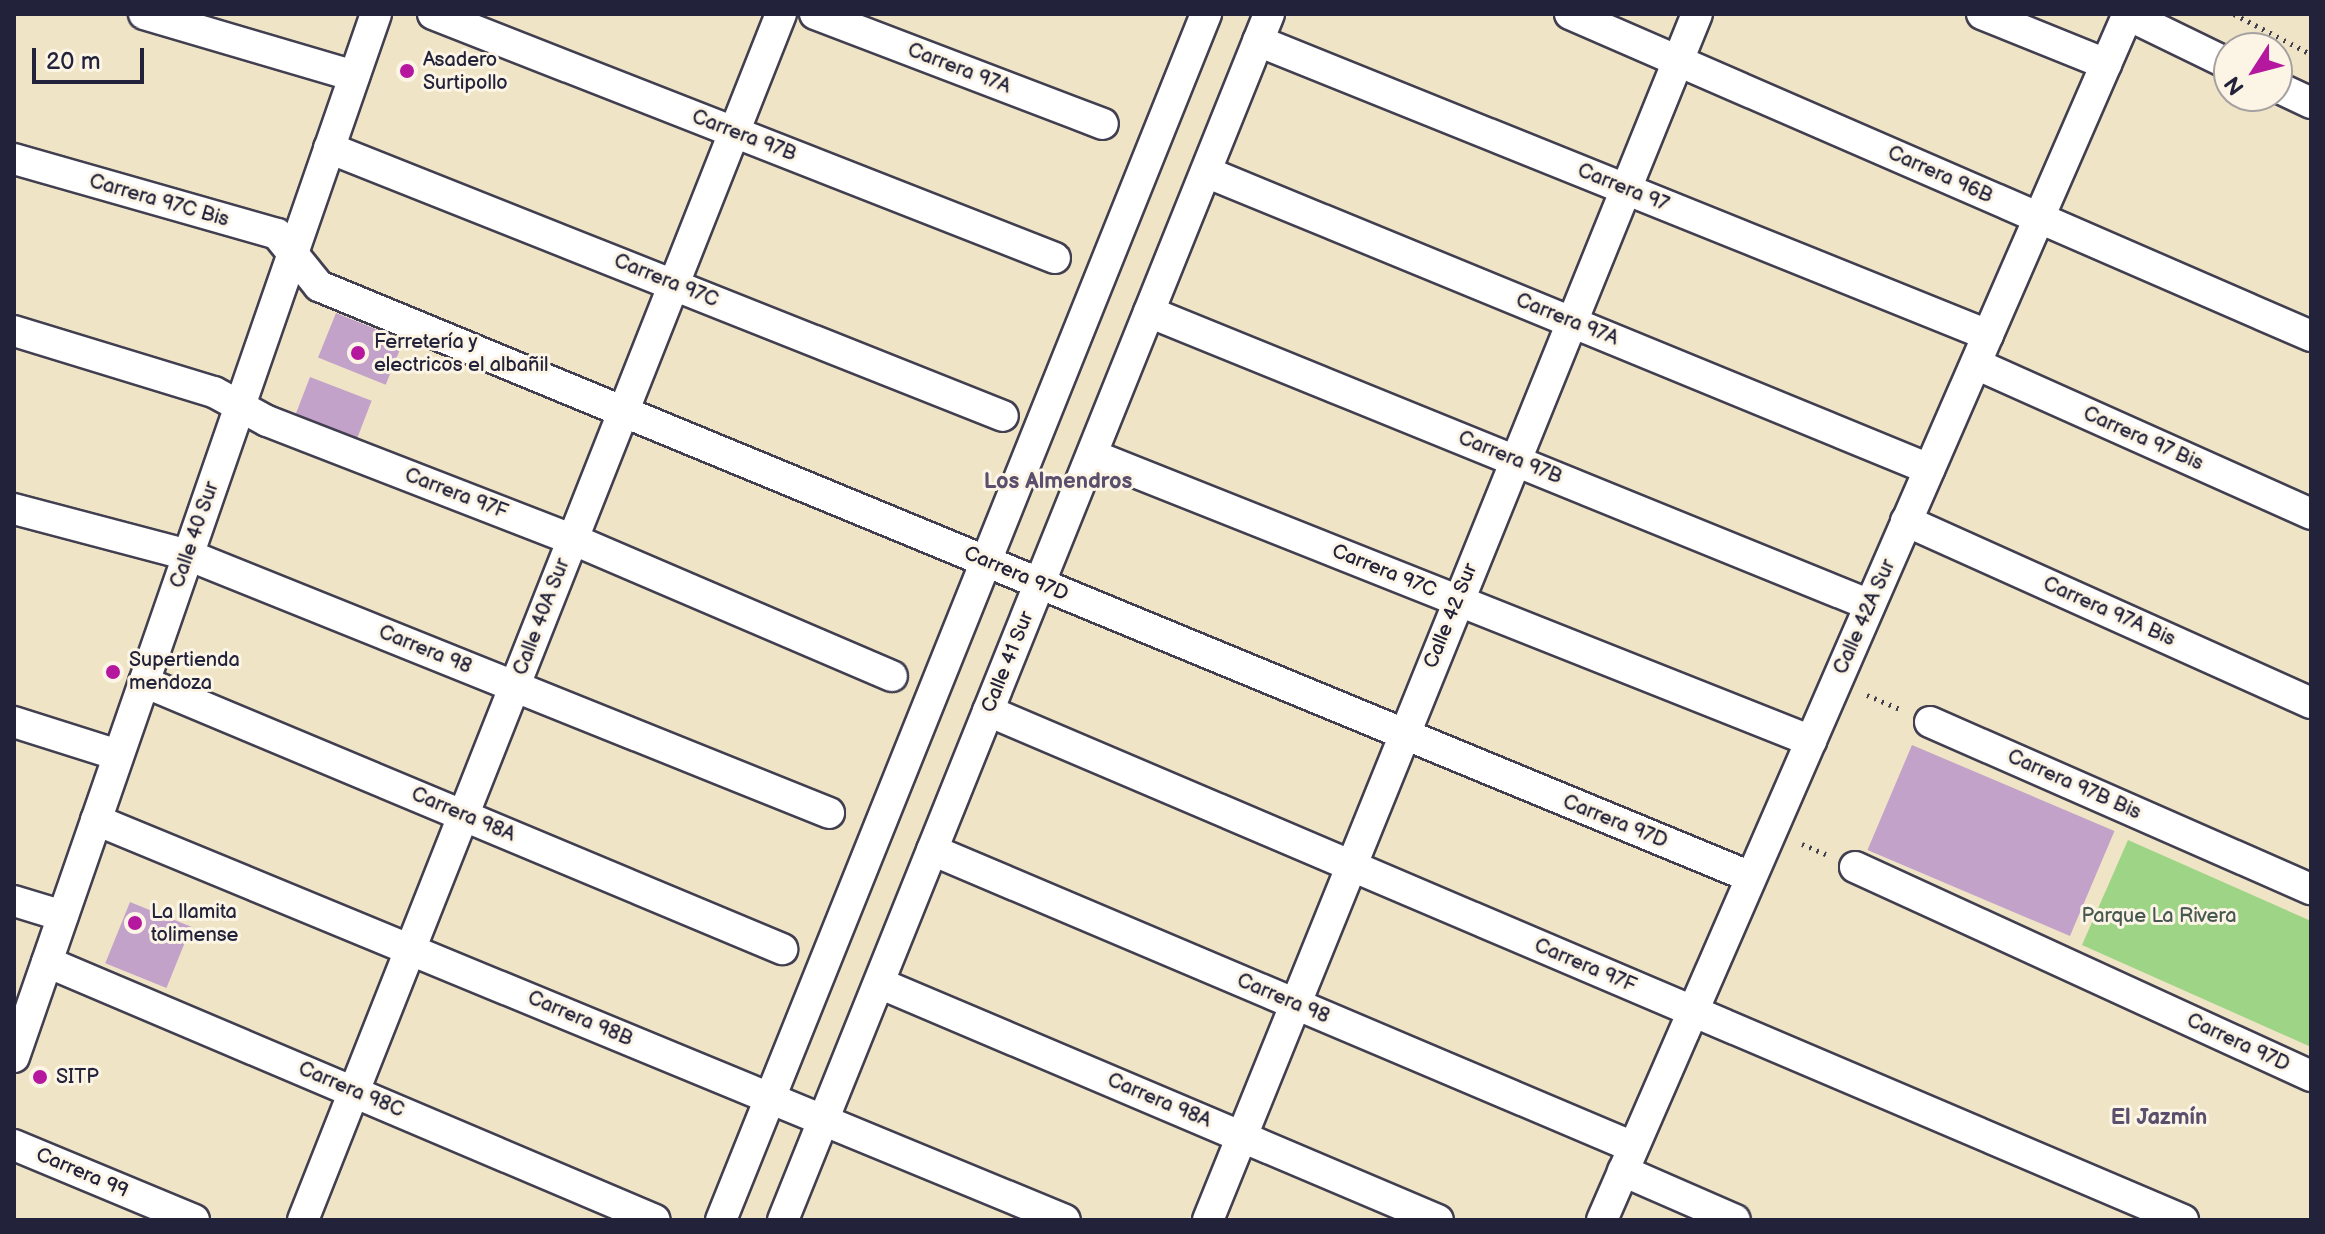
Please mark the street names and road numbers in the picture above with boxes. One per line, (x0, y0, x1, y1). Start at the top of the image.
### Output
street label: Carrera 97A (904, 38, 1014, 100)
street label: Carrera 97B (688, 105, 800, 167)
street label: Carrera 96B (1884, 141, 1996, 209)
street label: Carrera 97 (1574, 159, 1672, 217)
street label: Carrera 97C Bis (86, 170, 232, 232)
street label: Carrera 97C (610, 249, 722, 313)
street label: Carrera 97A (1512, 289, 1622, 351)
street label: Carrera 97 Bis (2079, 402, 2207, 476)
street label: Carrera 97B (1454, 426, 1566, 490)
street label: Carrera 97F (401, 463, 511, 525)
street label: Calle 40 Sur (166, 478, 224, 592)
street label: Carrera 97C (1328, 539, 1440, 603)
street label: Carrera 97D (960, 541, 1072, 607)
street label: Calle 40A Sur (509, 555, 575, 679)
street label: Calle 42A Sur (1829, 556, 1901, 678)
street label: Calle 42 Sur (1419, 560, 1483, 672)
street label: Carrera 97A Bis (2039, 572, 2179, 652)
street label: Calle 41 Sur (977, 608, 1039, 716)
street label: Carrera 98 (375, 620, 475, 680)
street label: Carrera 97B Bis (2003, 745, 2145, 825)
street label: Carrera 98A (407, 782, 519, 848)
street label: Carrera 97D (1559, 790, 1671, 854)
street label: Carrera 97F (1530, 934, 1640, 998)
street label: Carrera 98 (1233, 969, 1333, 1029)
street label: Carrera 98B (524, 986, 636, 1052)
street label: Carrera 97D (2183, 1009, 2293, 1077)
street label: Carrera 98C (295, 1057, 407, 1123)
street label: Carrera 98A (1103, 1068, 1215, 1134)
street label: Carrera 99 (32, 1143, 132, 1203)

